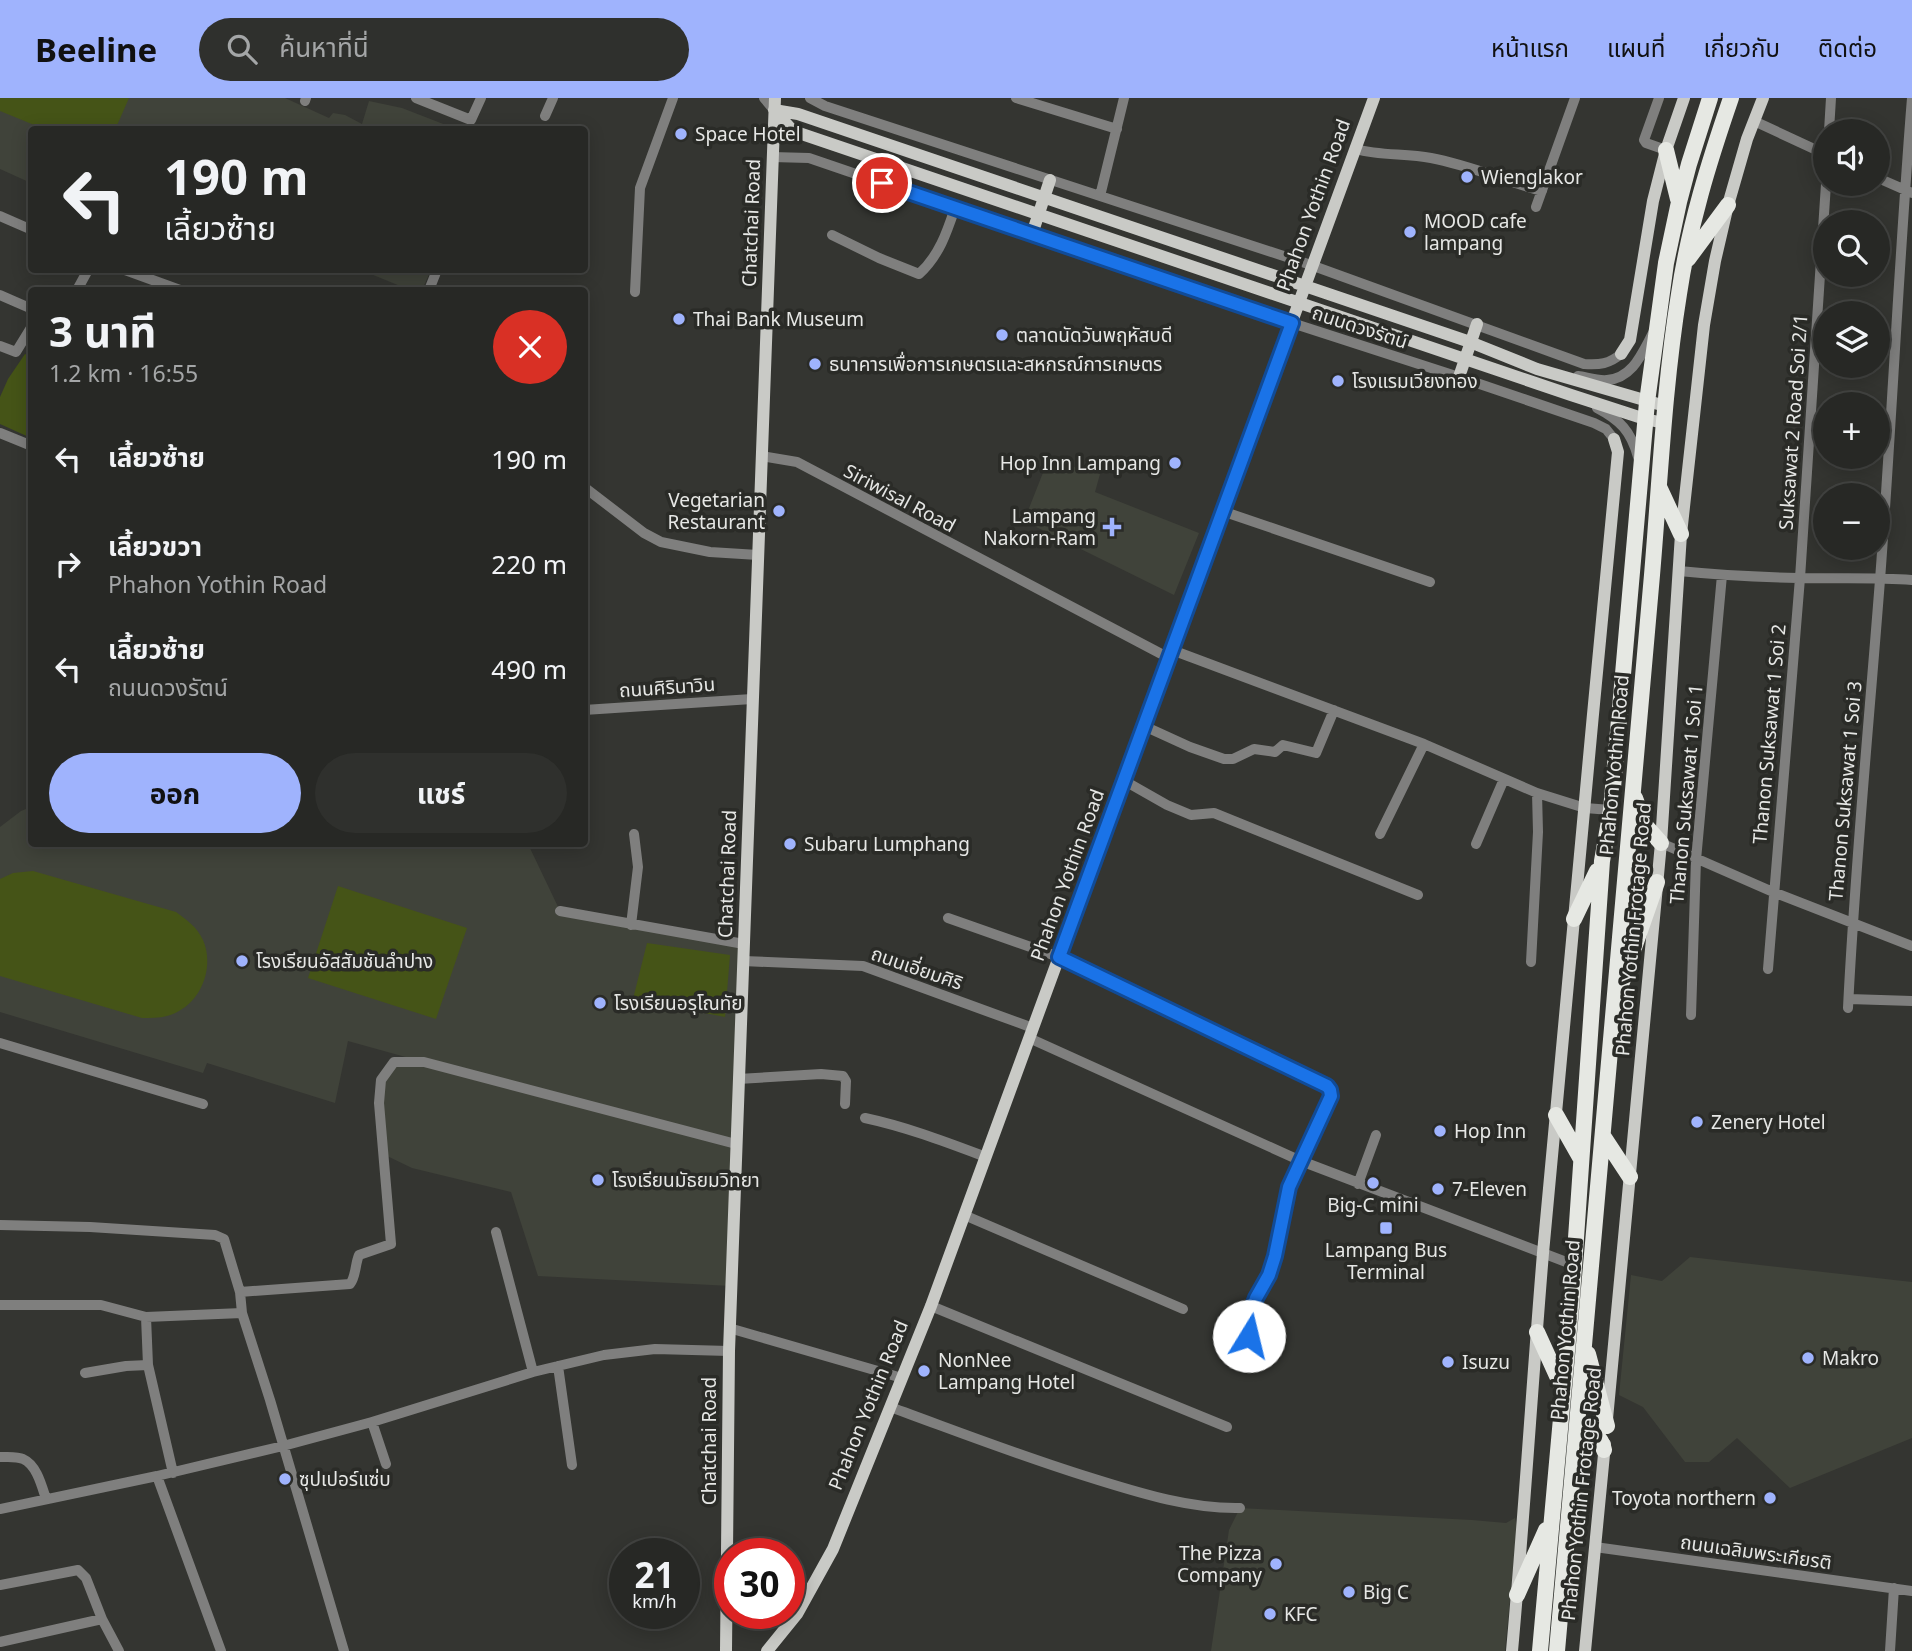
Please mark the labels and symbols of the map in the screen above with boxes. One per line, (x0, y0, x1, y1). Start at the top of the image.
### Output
street label: Phahon Yothin Road (1270, 116, 1356, 294)
place label: Space Hotel (695, 121, 801, 147)
marker: Space Hotel (673, 126, 689, 142)
pin (852, 153, 912, 213)
street label: Chatchai Road (736, 158, 766, 288)
place label: Wienglakor (1481, 164, 1583, 190)
marker: Wienglakor (1459, 169, 1475, 185)
place label: MOOD cafe lampang (1424, 208, 1527, 256)
marker: MOOD cafe lampang (1402, 224, 1418, 240)
street label: ถนนดวงรัตน์ (1309, 299, 1411, 355)
place label: Thai Bank Museum (693, 306, 864, 332)
marker: Thai Bank Museum (671, 311, 687, 327)
street label: Suksawat 2 Road Soi 2/1 (1772, 313, 1814, 531)
place label: ตลาดนัดวันพฤหัสบดี (1016, 322, 1173, 348)
marker: ตลาดนัดวันพฤหัสบดี (994, 327, 1010, 343)
place label: ธนาคารเพื่อการเกษตรและสหกรณ์การเกษตร (829, 351, 1162, 377)
marker: ธนาคารเพื่อการเกษตรและสหกรณ์การเกษตร (807, 356, 823, 372)
place label: โรงแรมเวียงทอง (1352, 368, 1478, 394)
marker: โรงแรมเวียงทอง (1330, 373, 1346, 389)
place label: Hop Inn Lampang (1000, 450, 1161, 476)
marker: Hop Inn Lampang (1167, 455, 1183, 471)
street label: Siriwisal Road (840, 458, 960, 538)
place label: Vegetarian Restaurant (667, 487, 765, 535)
marker: Vegetarian Restaurant (771, 503, 787, 519)
place label: Lampang Nakorn-Ram (983, 503, 1096, 551)
marker: Lampang Nakorn-Ram (1102, 517, 1122, 537)
street label: Thanon Suksawat 1 Soi 2 (1746, 623, 1792, 845)
street label: ถนนศิรินาวิน (618, 671, 716, 703)
street label: Phahon Yothin Road (1593, 674, 1635, 856)
street label: Thanon Suksawat 1 Soi 3 (1822, 680, 1868, 902)
street label: Thanon Suksawat 1 Soi 1 (1663, 683, 1709, 905)
street label: Phahon Yothin Road (1024, 786, 1110, 964)
street label: Phahon Yothin Frotage Road (1609, 801, 1657, 1057)
street label: Chatchai Road (712, 809, 742, 939)
place label: Subaru Lumphang (804, 831, 970, 857)
marker: Subaru Lumphang (782, 836, 798, 852)
street label: ถนนเอี่ยมศิริ (868, 940, 966, 996)
place label: โรงเรียนอัสสัมชันลำปาง (256, 948, 433, 974)
marker: โรงเรียนอัสสัมชันลำปาง (234, 953, 250, 969)
place label: โรงเรียนอรุโณทัย (614, 990, 743, 1016)
marker: โรงเรียนอรุโณทัย (592, 995, 608, 1011)
place label: Zenery Hotel (1711, 1109, 1826, 1135)
marker: Zenery Hotel (1689, 1114, 1705, 1130)
place label: Hop Inn (1454, 1118, 1526, 1144)
marker: Hop Inn (1432, 1123, 1448, 1139)
place label: โรงเรียนมัธยมวิทยา (612, 1167, 760, 1193)
marker: โรงเรียนมัธยมวิทยา (590, 1172, 606, 1188)
marker: Big-C mini (1365, 1175, 1381, 1191)
place label: 7-Eleven (1452, 1176, 1527, 1202)
marker: 7-Eleven (1430, 1181, 1446, 1197)
place label: Big-C mini (1327, 1192, 1419, 1218)
marker: Lampang Bus Terminal (1378, 1220, 1394, 1236)
place label: Lampang Bus Terminal (1325, 1237, 1447, 1285)
street label: Phahon Yothin Road (1544, 1239, 1586, 1421)
position arrow (1212, 1299, 1286, 1373)
street label: Phahon Yothin Road (822, 1316, 914, 1494)
place label: Makro (1822, 1345, 1879, 1371)
place label: NonNee Lampang Hotel (938, 1347, 1075, 1395)
place label: Isuzu (1462, 1349, 1510, 1375)
marker: Makro (1800, 1350, 1816, 1366)
marker: Isuzu (1440, 1354, 1456, 1370)
marker: NonNee Lampang Hotel (916, 1363, 932, 1379)
street label: Phahon Yothin Frotage Road (1555, 1366, 1607, 1622)
street label: Chatchai Road (696, 1377, 722, 1505)
place label: ซุปเปอร์แซ่บ (299, 1466, 391, 1492)
marker: ซุปเปอร์แซ่บ (277, 1471, 293, 1487)
place label: Toyota northern (1612, 1485, 1756, 1511)
marker: Toyota northern (1762, 1490, 1778, 1506)
street label: ถนนเฉลิมพระเกียรติ (1679, 1529, 1833, 1575)
speed limit sign: 30 (714, 1538, 805, 1629)
place label: The Pizza Company (1177, 1540, 1262, 1588)
marker: The Pizza Company (1268, 1556, 1284, 1572)
place label: Big C (1363, 1579, 1409, 1605)
marker: Big C (1341, 1584, 1357, 1600)
place label: KFC (1284, 1601, 1318, 1627)
marker: KFC (1262, 1606, 1278, 1622)

